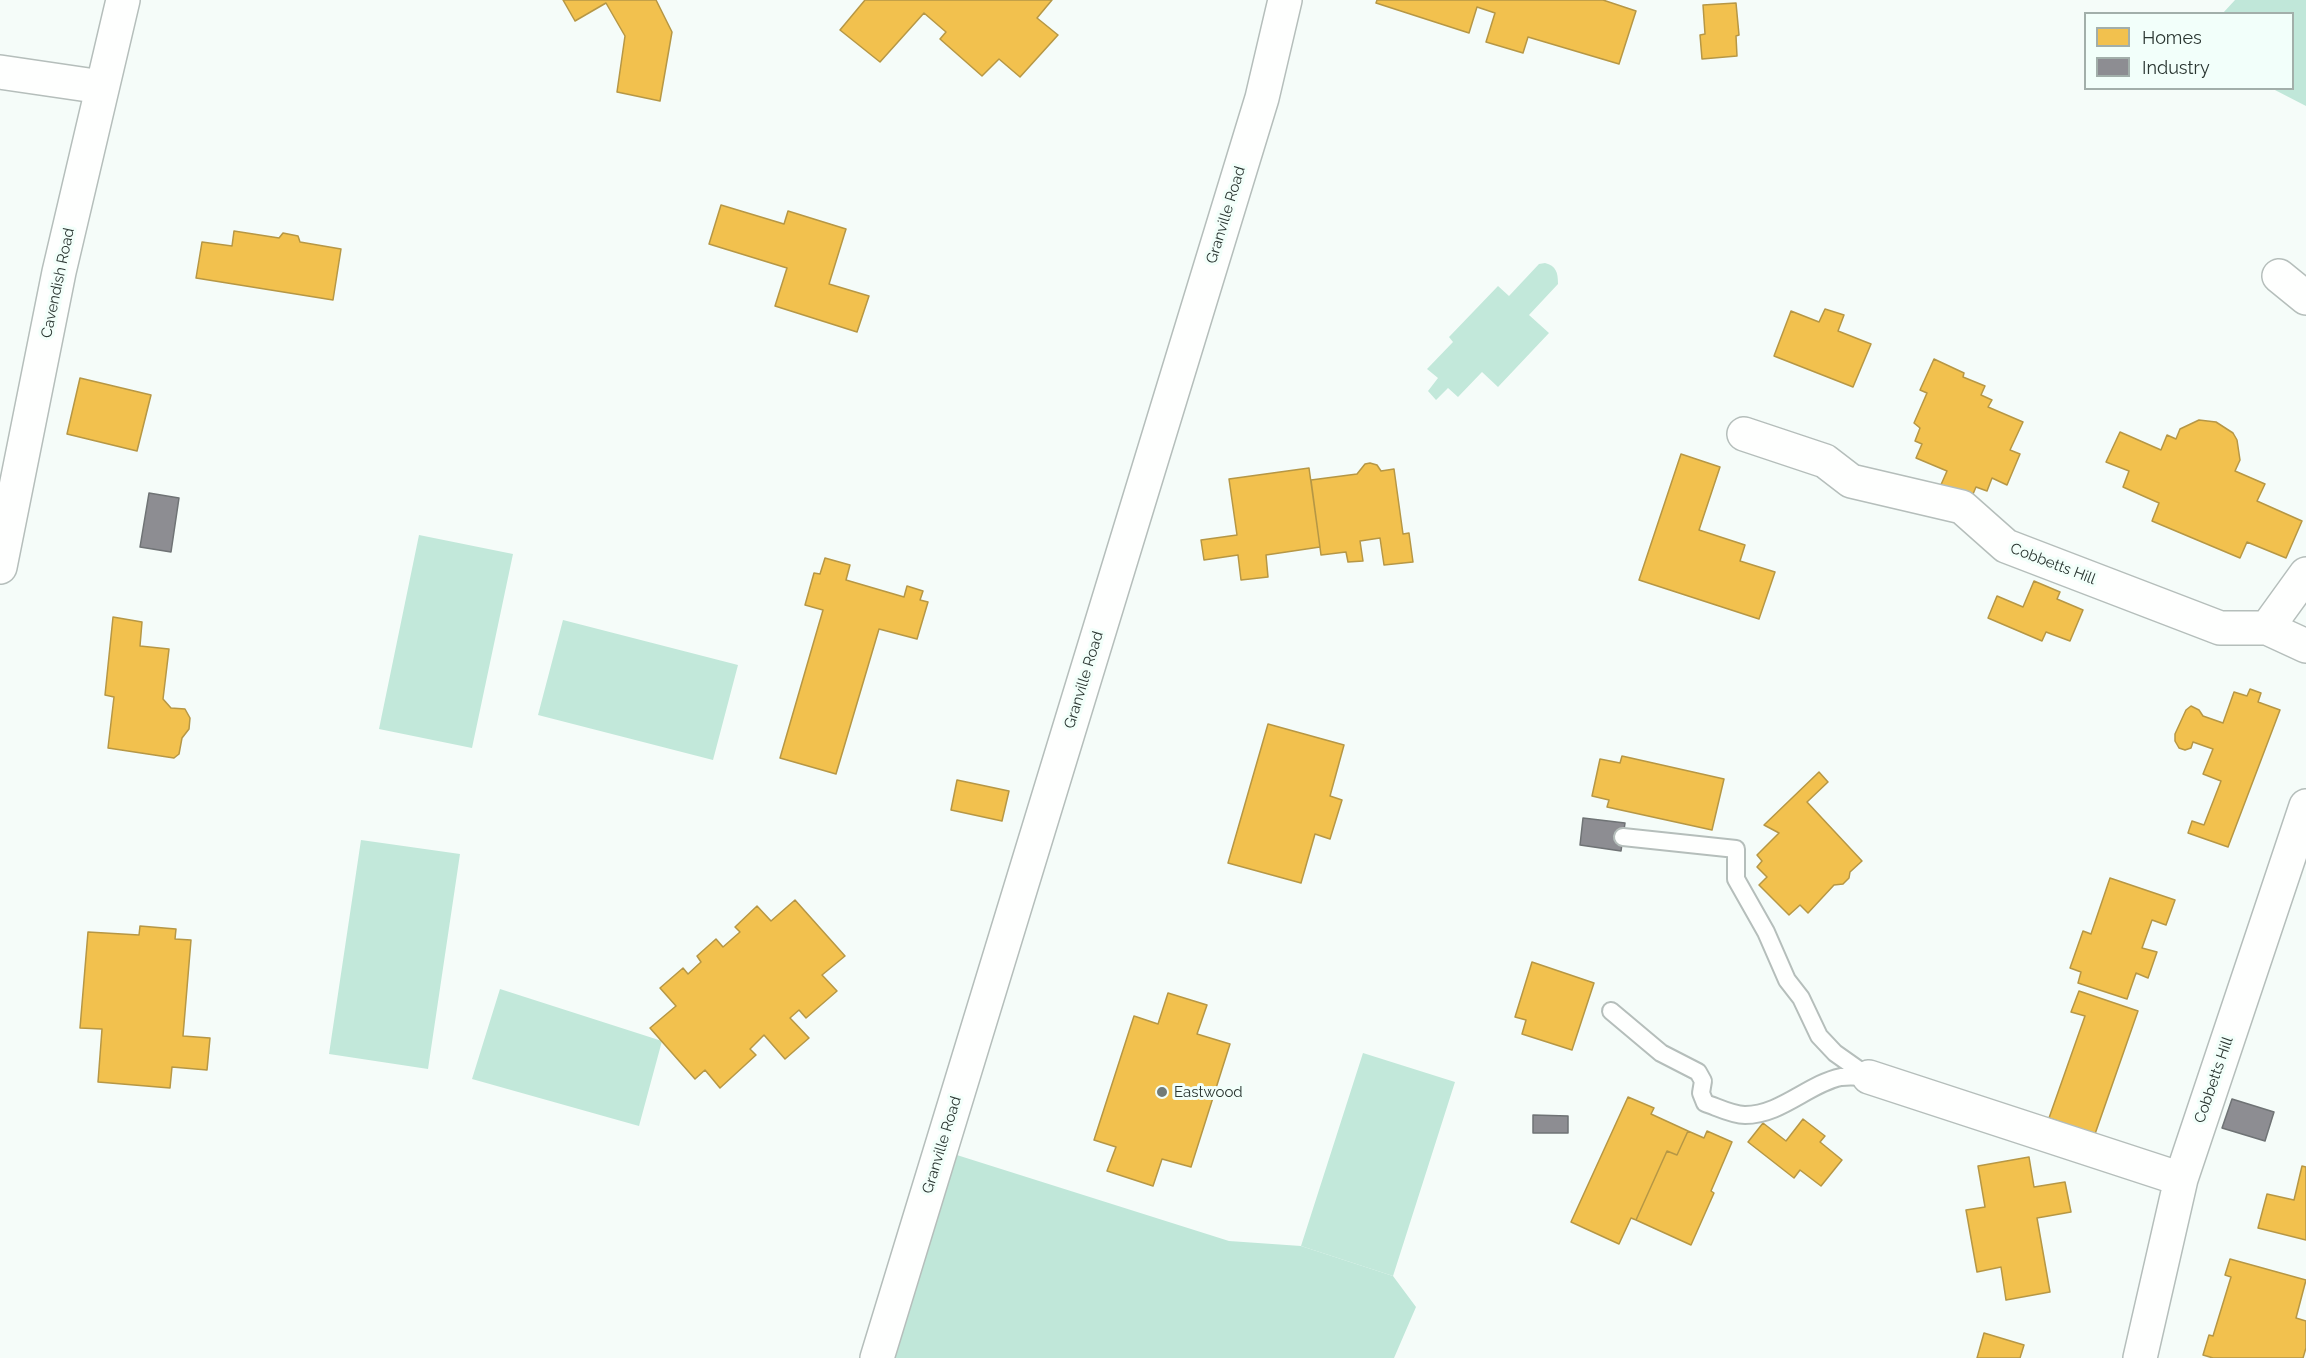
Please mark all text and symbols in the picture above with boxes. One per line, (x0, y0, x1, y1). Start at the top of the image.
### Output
legend (2084, 12, 2294, 90)
text: Homes (2142, 27, 2202, 48)
text: Industry (2142, 57, 2210, 78)
street label: Granville Road (1203, 164, 1249, 266)
street label: Cavendish Road (38, 226, 78, 340)
street label: Cobbetts Hill (2008, 539, 2098, 589)
street label: Granville Road (1061, 629, 1107, 731)
street label: Cobbetts Hill (2191, 1034, 2237, 1126)
place label: Eastwood (1174, 1083, 1243, 1101)
marker: Eastwood (1155, 1085, 1169, 1099)
street label: Granville Road (919, 1094, 965, 1196)

